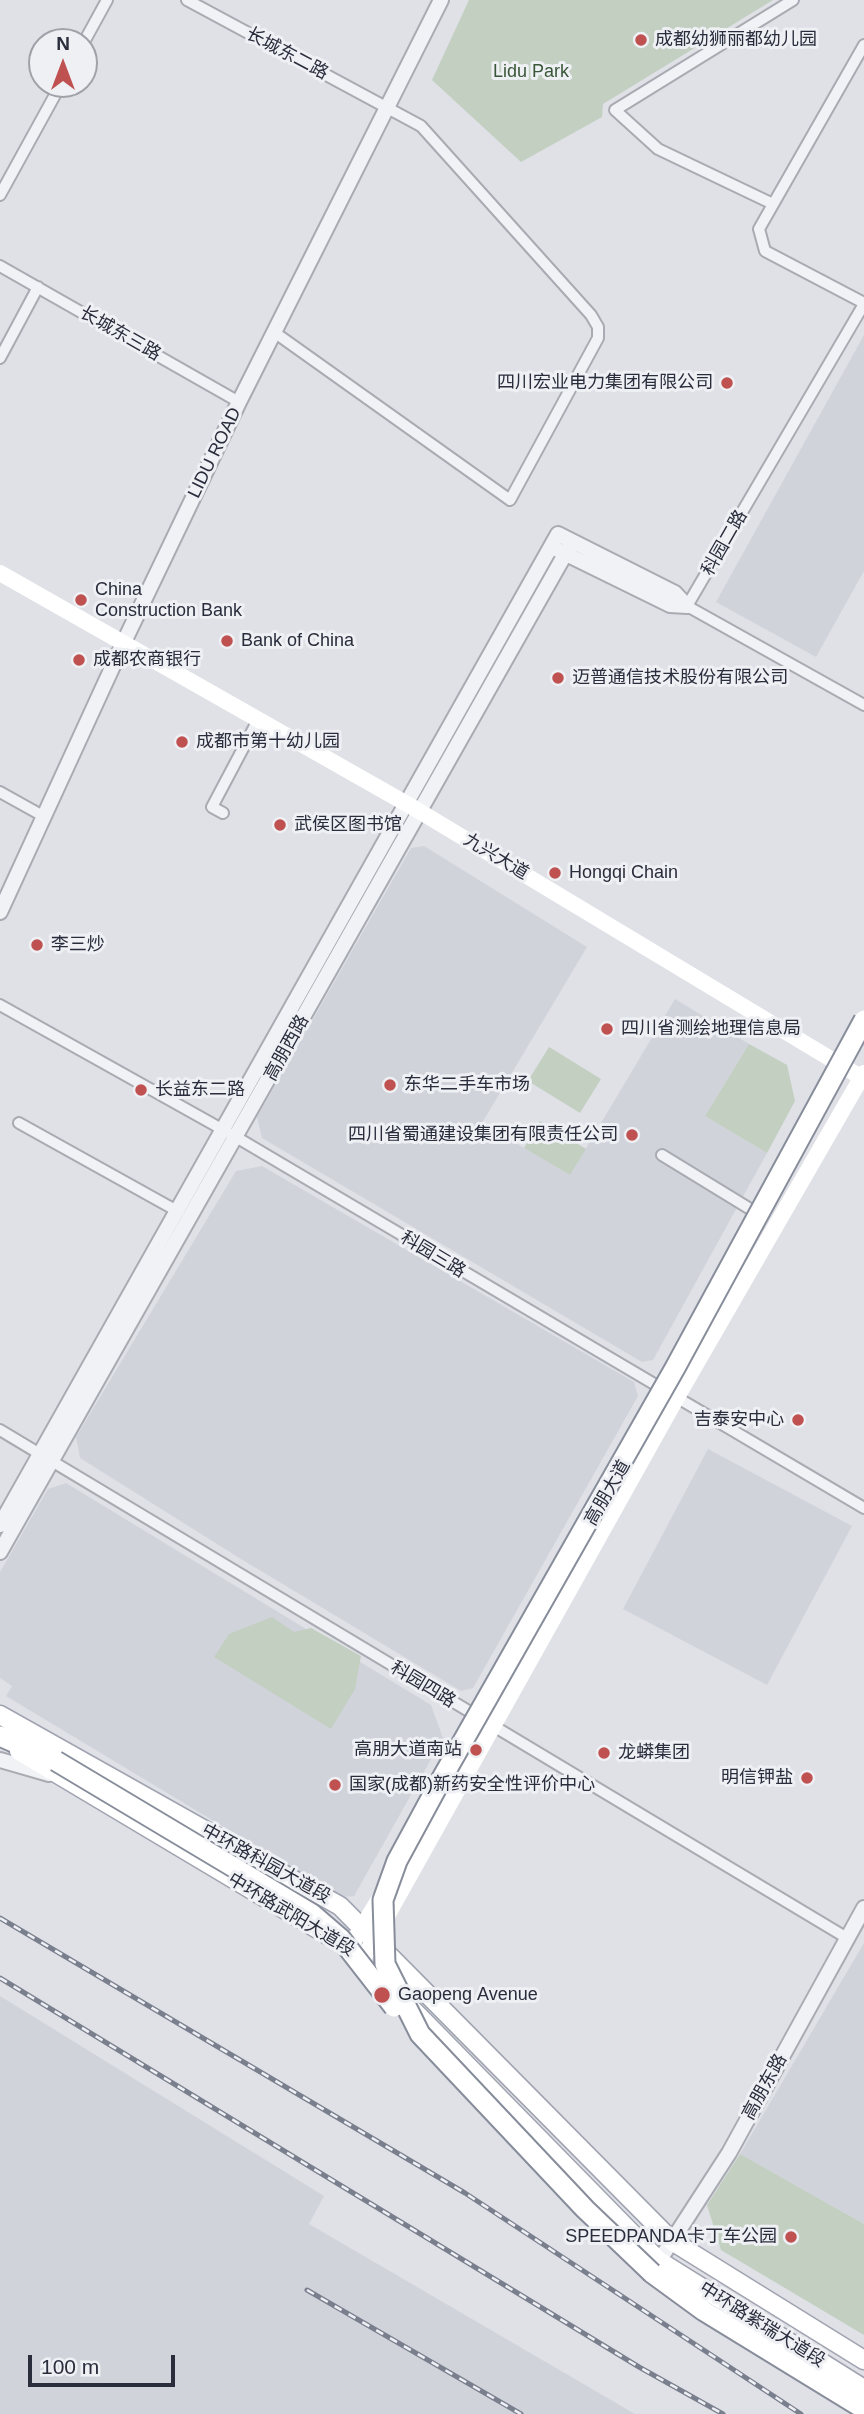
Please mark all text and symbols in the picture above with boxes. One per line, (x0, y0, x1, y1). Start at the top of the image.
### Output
street label: 长城东二路 (242, 23, 332, 85)
north arrow (28, 28, 98, 98)
place label: 成都幼狮丽都幼儿园 (655, 29, 817, 51)
marker: 成都幼狮丽都幼儿园 (633, 32, 649, 48)
text: N (56, 33, 70, 54)
park label: Lidu Park (493, 61, 569, 83)
street label: 长城东三路 (76, 302, 164, 366)
place label: 四川宏业电力集团有限公司 (497, 372, 713, 394)
marker: 四川宏业电力集团有限公司 (719, 375, 735, 391)
street label: LIDU ROAD (184, 404, 246, 502)
street label: 科园二路 (698, 506, 752, 580)
place label: China Construction Bank (95, 579, 242, 622)
marker: China Construction Bank (73, 592, 89, 608)
place label: Bank of China (241, 630, 354, 652)
marker: Bank of China (219, 633, 235, 649)
place label: 成都农商银行 (93, 649, 201, 671)
marker: 成都农商银行 (71, 652, 87, 668)
place label: 迈普通信技术股份有限公司 (572, 667, 788, 689)
marker: 迈普通信技术股份有限公司 (550, 670, 566, 686)
place label: 成都市第十幼儿园 (196, 731, 340, 753)
marker: 成都市第十幼儿园 (174, 734, 190, 750)
place label: 武侯区图书馆 (294, 814, 402, 836)
marker: 武侯区图书馆 (272, 817, 288, 833)
street label: 九兴大道 (460, 829, 532, 885)
place label: Hongqi Chain (569, 862, 678, 884)
marker: Hongqi Chain (547, 865, 563, 881)
place label: 李三炒 (51, 934, 105, 956)
marker: 李三炒 (29, 937, 45, 953)
street label: 高朋西路 (260, 1011, 314, 1085)
place label: 四川省测绘地理信息局 (621, 1018, 801, 1040)
marker: 四川省测绘地理信息局 (599, 1021, 615, 1037)
place label: 东华二手车市场 (404, 1074, 530, 1096)
marker: 东华二手车市场 (382, 1077, 398, 1093)
place label: 长益东二路 (155, 1079, 245, 1101)
marker: 长益东二路 (133, 1082, 149, 1098)
place label: 四川省蜀通建设集团有限责任公司 (348, 1124, 618, 1146)
marker: 四川省蜀通建设集团有限责任公司 (624, 1127, 640, 1143)
street label: 科园三路 (397, 1227, 469, 1283)
place label: 吉泰安中心 (694, 1409, 784, 1431)
marker: 吉泰安中心 (790, 1412, 806, 1428)
street label: 高朋大道 (581, 1456, 635, 1530)
street label: 科园四路 (387, 1657, 459, 1713)
place label: 高朋大道南站 (354, 1739, 462, 1761)
marker: 高朋大道南站 (468, 1742, 484, 1758)
place label: 龙蟒集团 (618, 1742, 690, 1764)
marker: 龙蟒集团 (596, 1745, 612, 1761)
place label: 明信钾盐 (721, 1767, 793, 1789)
marker: 明信钾盐 (799, 1770, 815, 1786)
place label: 国家(成都)新药安全性评价中心 (349, 1774, 595, 1796)
marker: 国家(成都)新药安全性评价中心 (327, 1777, 343, 1793)
street label: 中环路科园大道段 (198, 1820, 334, 1908)
street label: 中环路武阳大道段 (224, 1869, 358, 1961)
place label: Gaopeng Avenue (398, 1984, 538, 2006)
marker: Gaopeng Avenue (372, 1985, 392, 2005)
street label: 高朋东路 (738, 2050, 792, 2124)
place label: SPEEDPANDA卡丁车公园 (565, 2226, 777, 2248)
marker: SPEEDPANDA卡丁车公园 (783, 2229, 799, 2245)
street label: 中环路紫瑞大道段 (695, 2278, 829, 2372)
scale bar (32, 2340, 178, 2384)
text: 100 m (41, 2355, 99, 2378)

